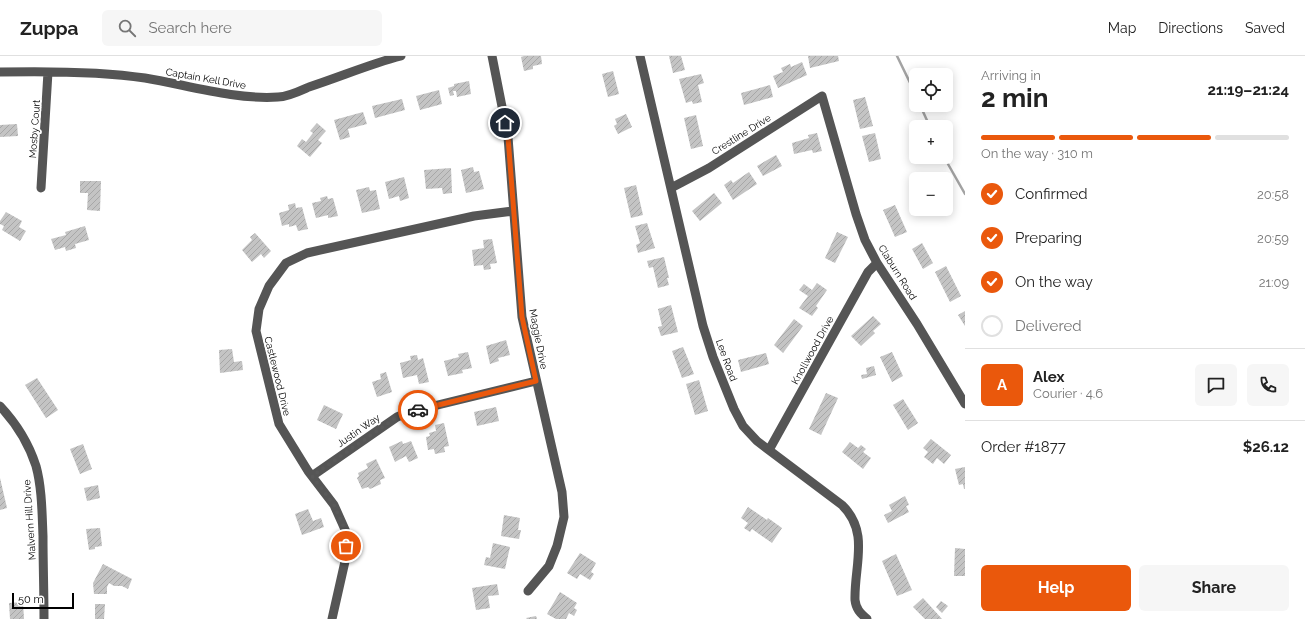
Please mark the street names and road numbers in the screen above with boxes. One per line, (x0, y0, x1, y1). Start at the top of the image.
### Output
street label: Captain Kell Drive (165, 66, 247, 91)
street label: Mosby Court (27, 99, 42, 159)
street label: Crestline Drive (710, 112, 773, 157)
street label: Claburn Road (876, 243, 919, 302)
street label: Maggie Drive (527, 308, 550, 370)
street label: Knollwood Drive (789, 314, 836, 386)
street label: Castlewood Drive (262, 335, 293, 417)
street label: Lee Road (714, 338, 739, 383)
street label: Justin Way (335, 411, 382, 449)
street label: Malvern Hill Drive (21, 479, 38, 561)

